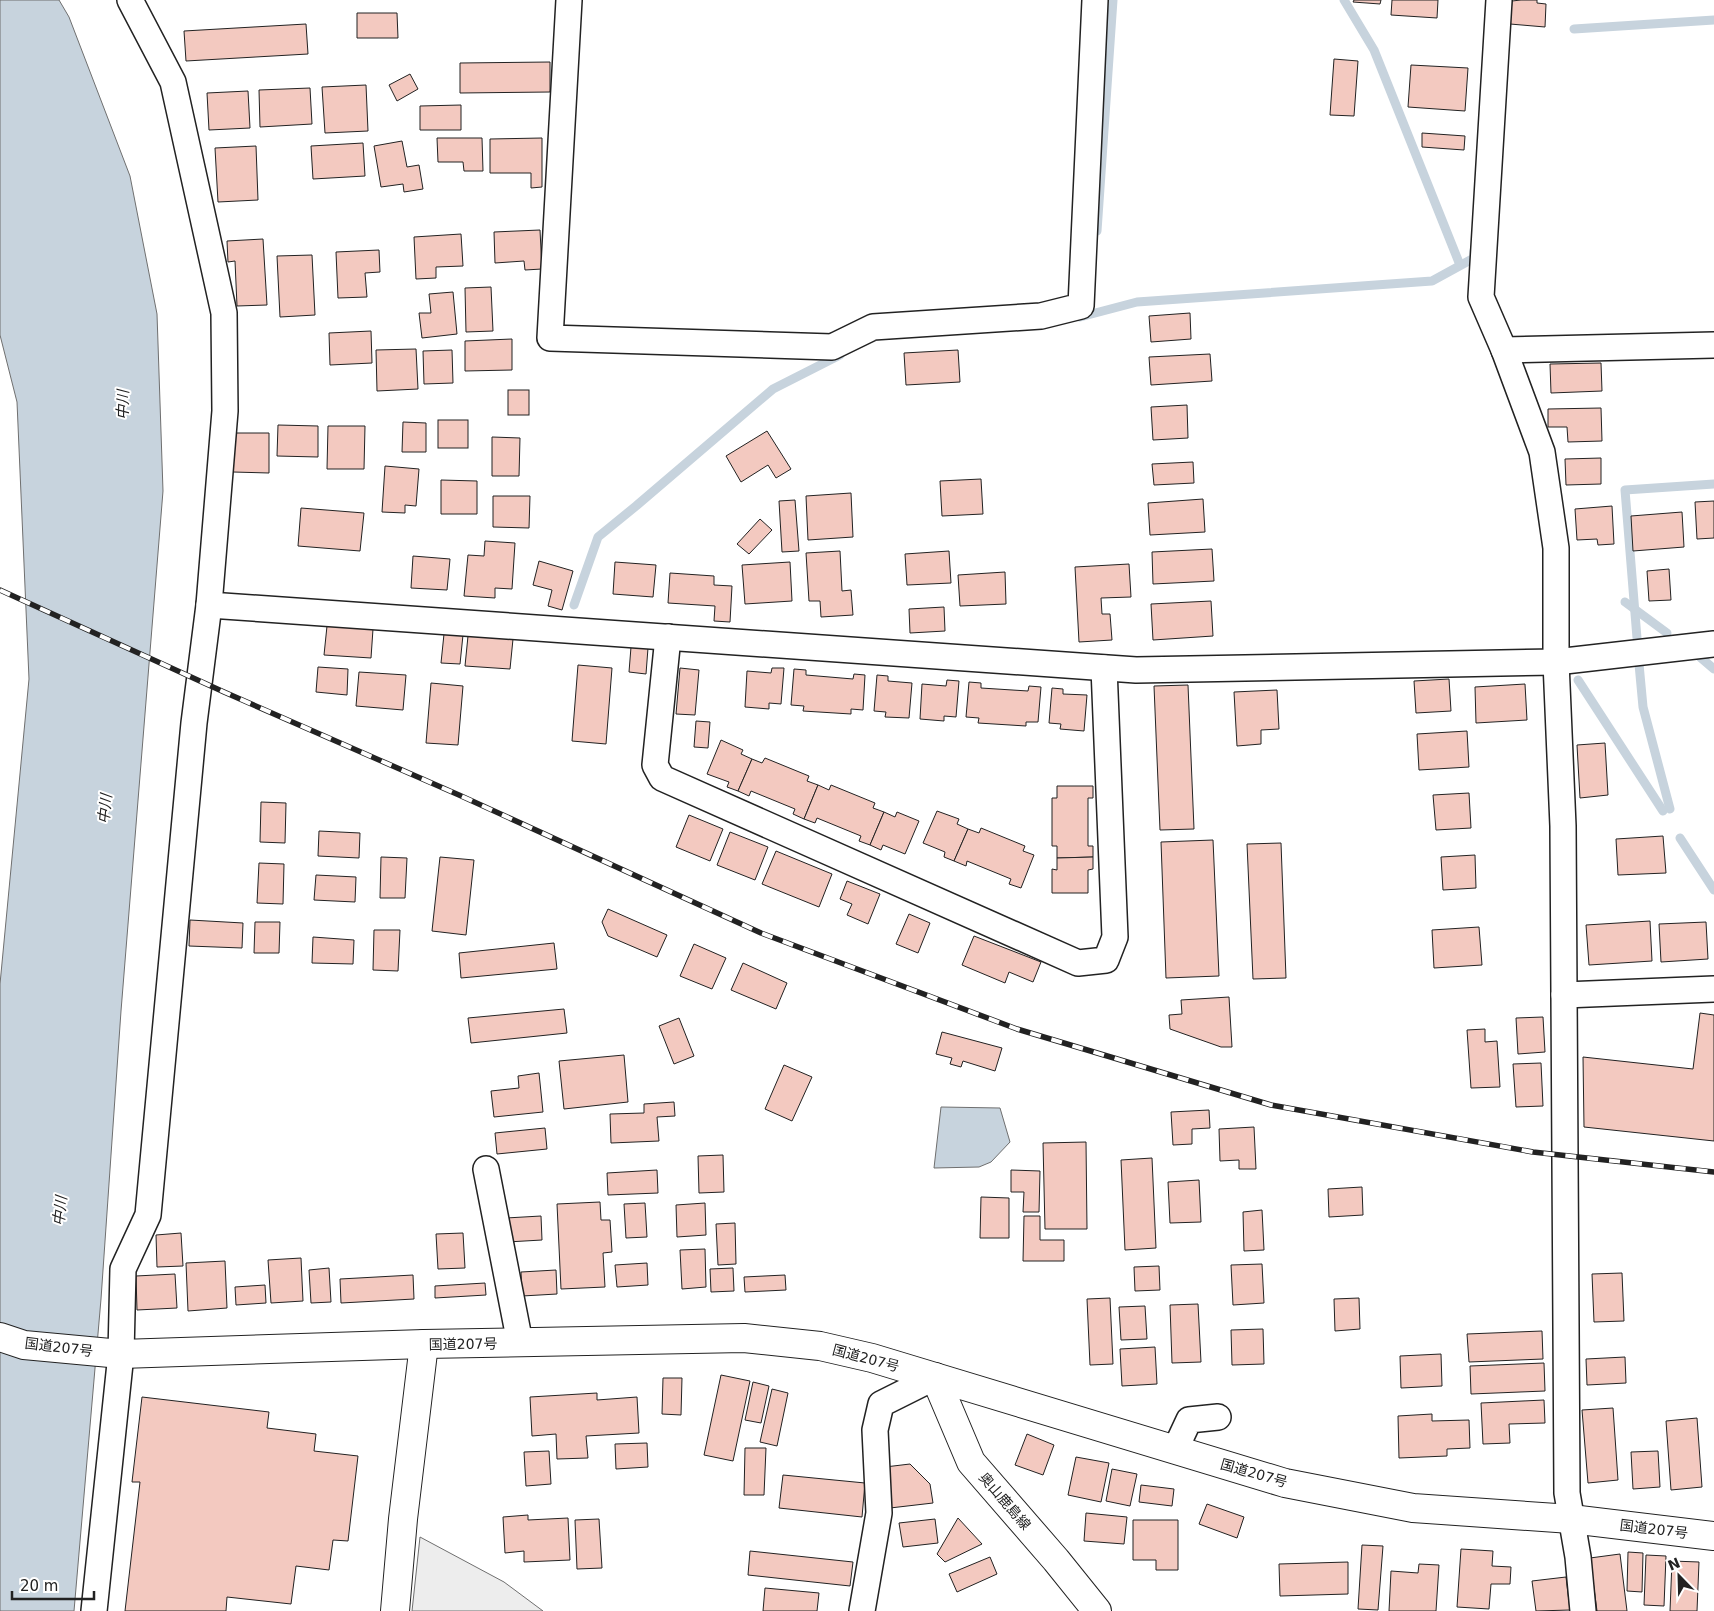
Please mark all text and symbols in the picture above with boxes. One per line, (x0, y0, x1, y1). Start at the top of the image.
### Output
water label: 中川 (114, 388, 132, 420)
water label: 中川 (94, 791, 116, 825)
water label: 中川 (49, 1193, 71, 1227)
street label: 国道207号 (24, 1335, 94, 1359)
street label: 国道207号 (428, 1335, 498, 1353)
street label: 国道207号 (831, 1341, 901, 1375)
street label: 国道207号 (1219, 1456, 1289, 1490)
street label: 奥山鹿島線 (976, 1469, 1034, 1533)
street label: 国道207号 (1619, 1517, 1689, 1541)
north arrow (1654, 1551, 1704, 1601)
text: N (1665, 1554, 1682, 1574)
scale bar (12, 1568, 95, 1600)
text: 20 m (20, 1577, 58, 1595)

